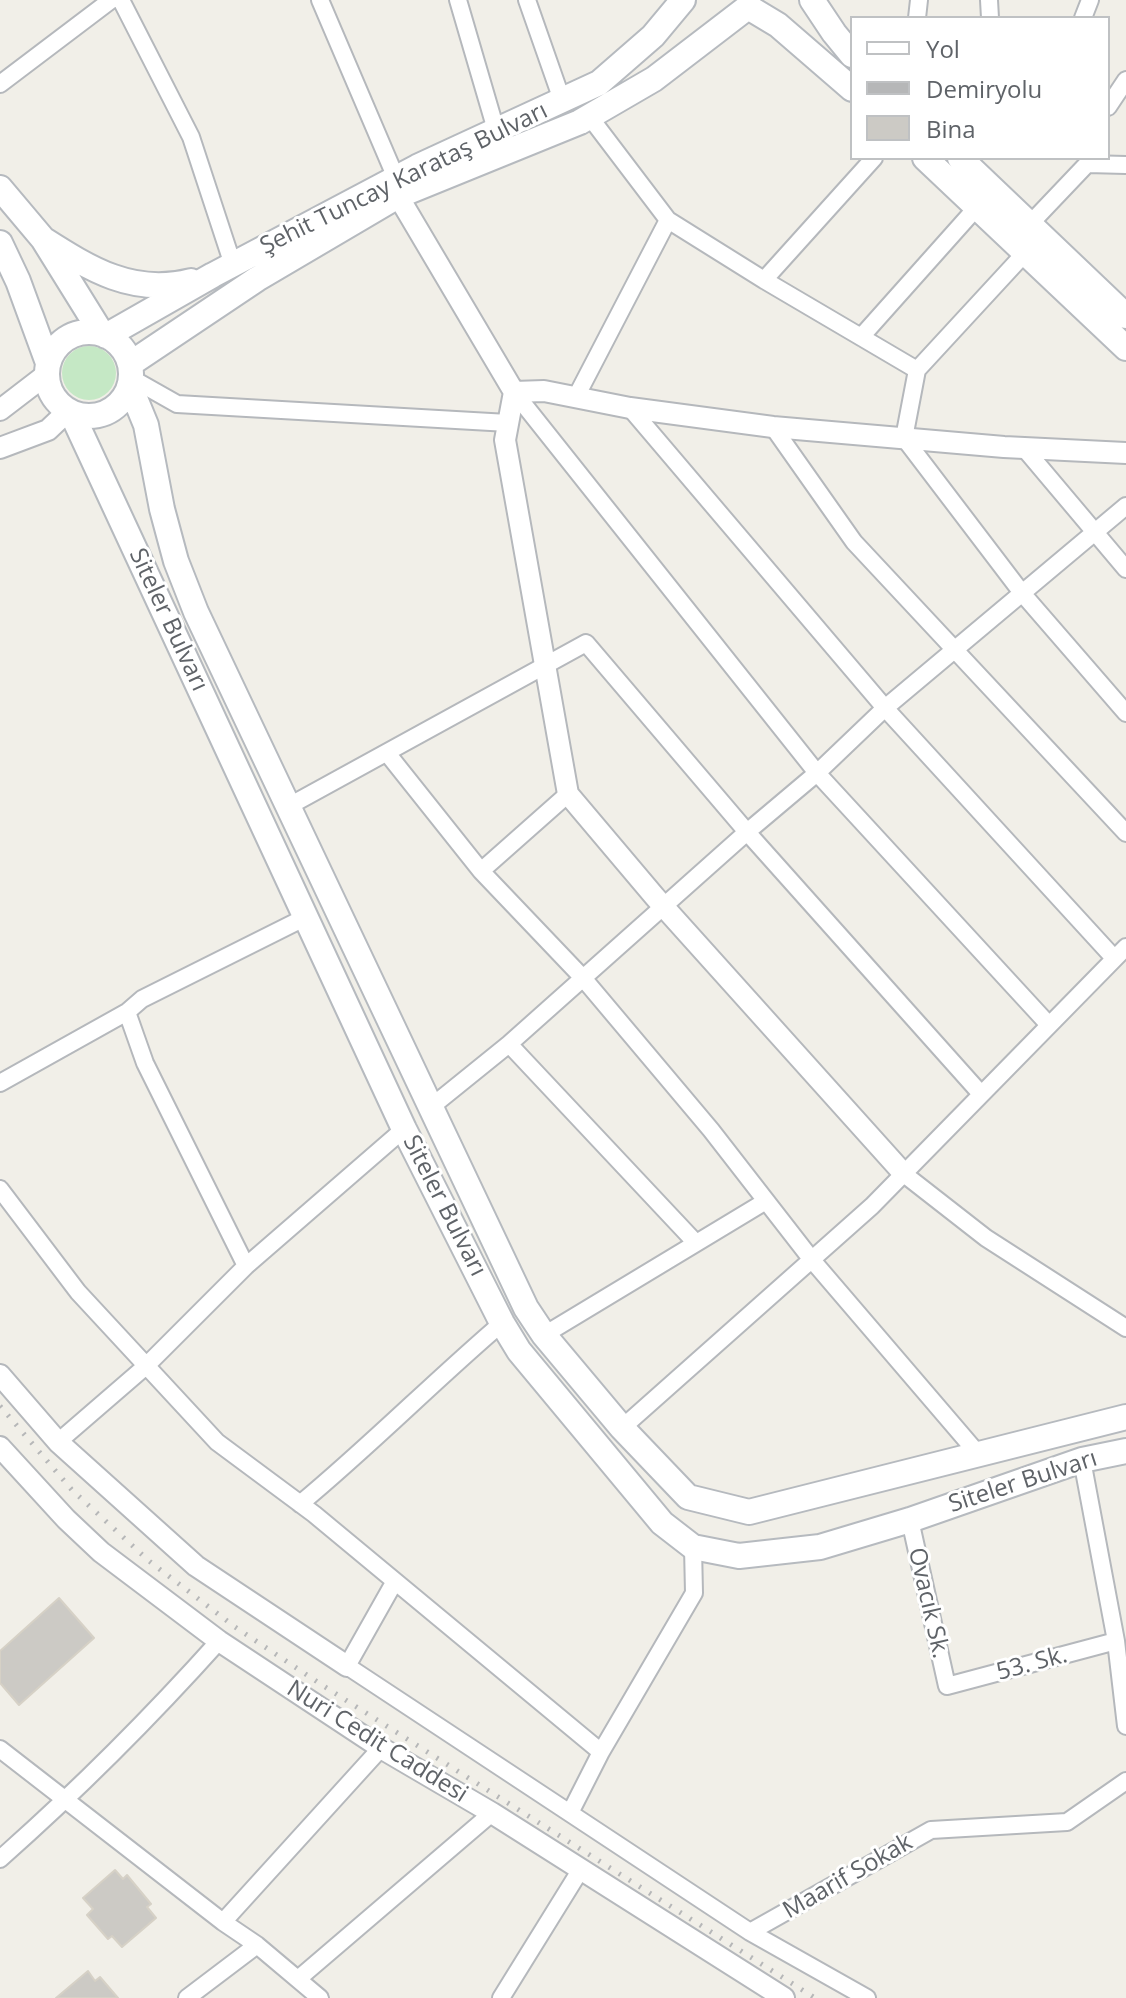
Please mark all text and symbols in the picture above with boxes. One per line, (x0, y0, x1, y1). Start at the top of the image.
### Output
legend (850, 16, 1110, 160)
text: Yol (926, 32, 960, 65)
text: Demiryolu (926, 72, 1042, 105)
street label: Şehit Tuncay Karataş Bulvarı (256, 97, 552, 261)
text: Bina (926, 112, 976, 145)
street label: Siteler Bulvarı (122, 544, 214, 696)
street label: Siteler Bulvarı (396, 1131, 492, 1281)
street label: Siteler Bulvarı (945, 1444, 1101, 1520)
street label: Ovacık Sk. (901, 1545, 955, 1661)
street label: 53. Sk. (993, 1641, 1071, 1687)
street label: Nuri Cedit Caddesi (281, 1675, 473, 1809)
street label: Maarif Sokak (778, 1828, 918, 1926)

